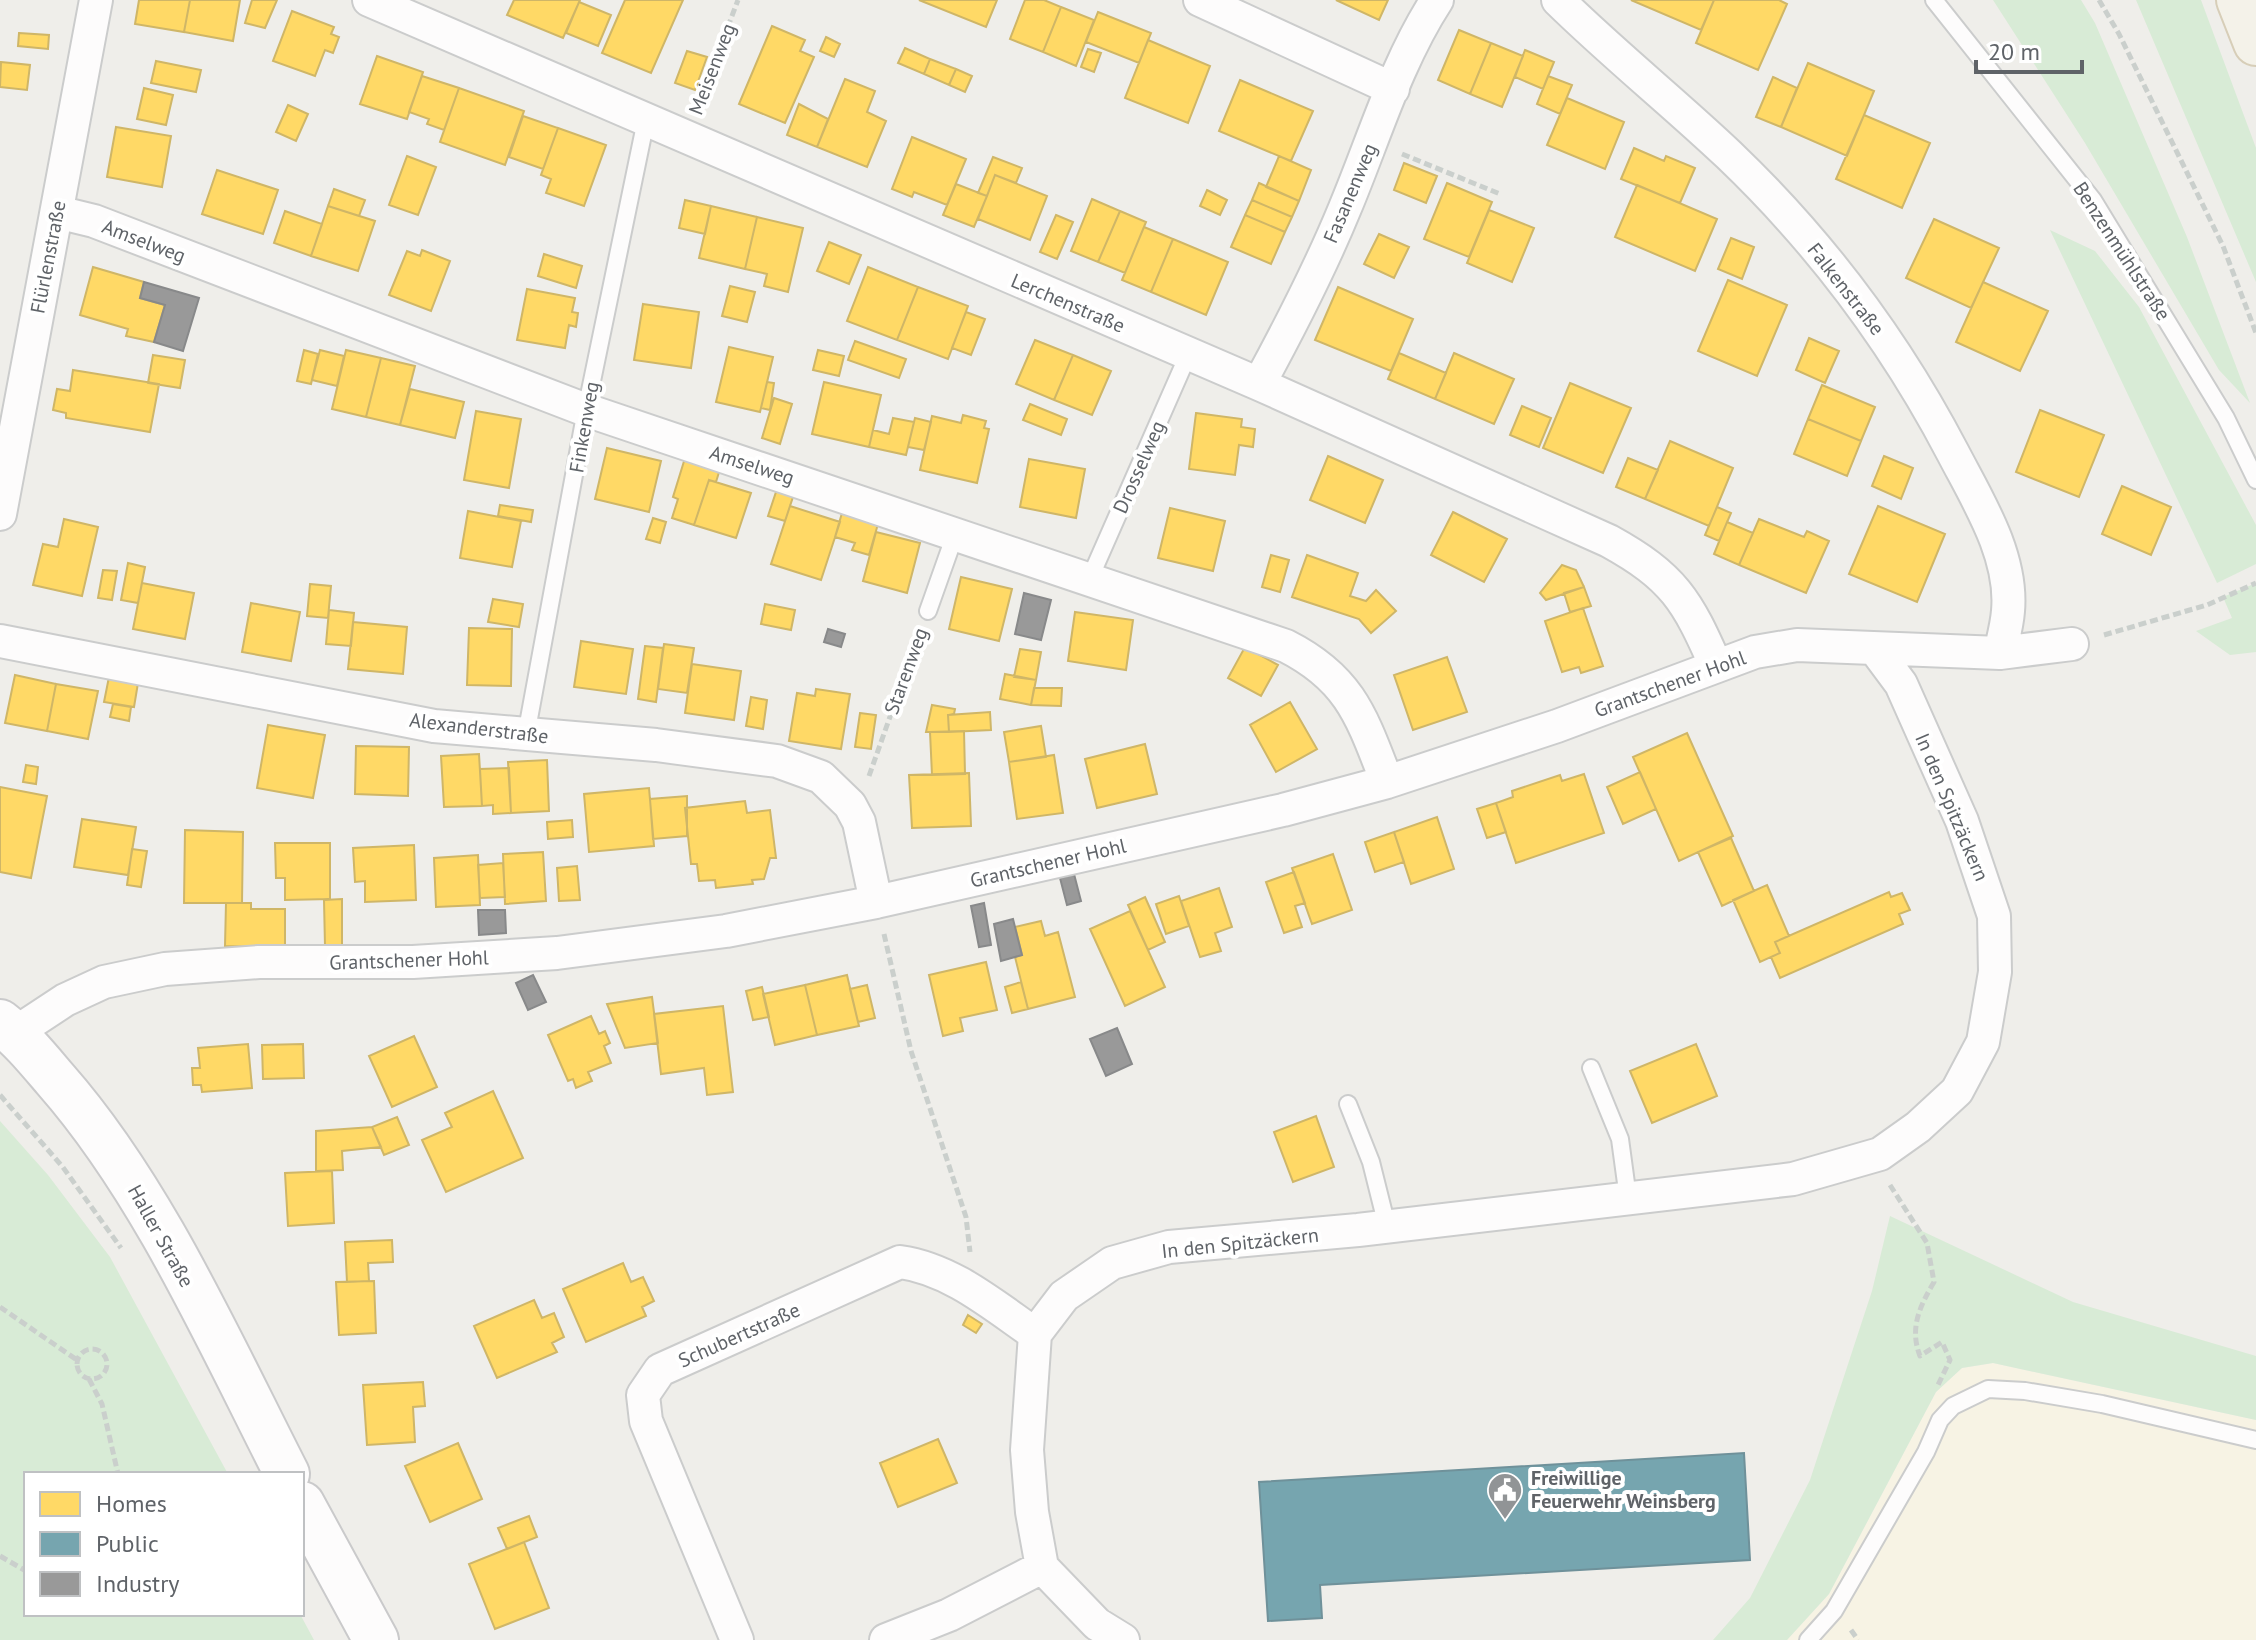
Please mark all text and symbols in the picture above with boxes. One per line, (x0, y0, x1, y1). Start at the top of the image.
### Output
street label: Meisenweg (683, 20, 741, 118)
scale bar (1976, 24, 2082, 74)
text: 20 m (1988, 36, 2040, 67)
street label: Fasanenweg (1317, 139, 1383, 247)
street label: Benzenmühlstraße (2067, 177, 2177, 325)
street label: Flürlenstraße (24, 198, 72, 316)
street label: Amselweg (98, 213, 190, 269)
street label: Falkenstraße (1802, 237, 1890, 341)
street label: Lerchenstraße (1007, 267, 1129, 339)
street label: Finkenweg (563, 379, 605, 475)
street label: Drosselweg (1107, 417, 1171, 517)
street label: Amselweg (706, 439, 798, 491)
street label: Starenweg (878, 624, 934, 718)
street label: Grantschener Hohl (1591, 644, 1749, 723)
street label: Alexanderstraße (408, 707, 550, 749)
street label: In den Spitzäckern (1909, 729, 1995, 885)
street label: Grantschener Hohl (967, 832, 1129, 894)
street label: Grantschener Hohl (329, 944, 489, 976)
street label: Haller Straße (122, 1180, 200, 1292)
street label: In den Spitzäckern (1160, 1222, 1320, 1264)
street label: Schubertstraße (674, 1297, 804, 1373)
place label: Freiwillige Feuerwehr Weinsberg (1531, 1465, 1716, 1514)
public building icon: Freiwillige Feuerwehr Weinsberg (1486, 1471, 1524, 1521)
legend (24, 1472, 304, 1616)
text: Homes (96, 1488, 167, 1519)
text: Public (96, 1528, 159, 1559)
text: Industry (96, 1568, 180, 1599)

